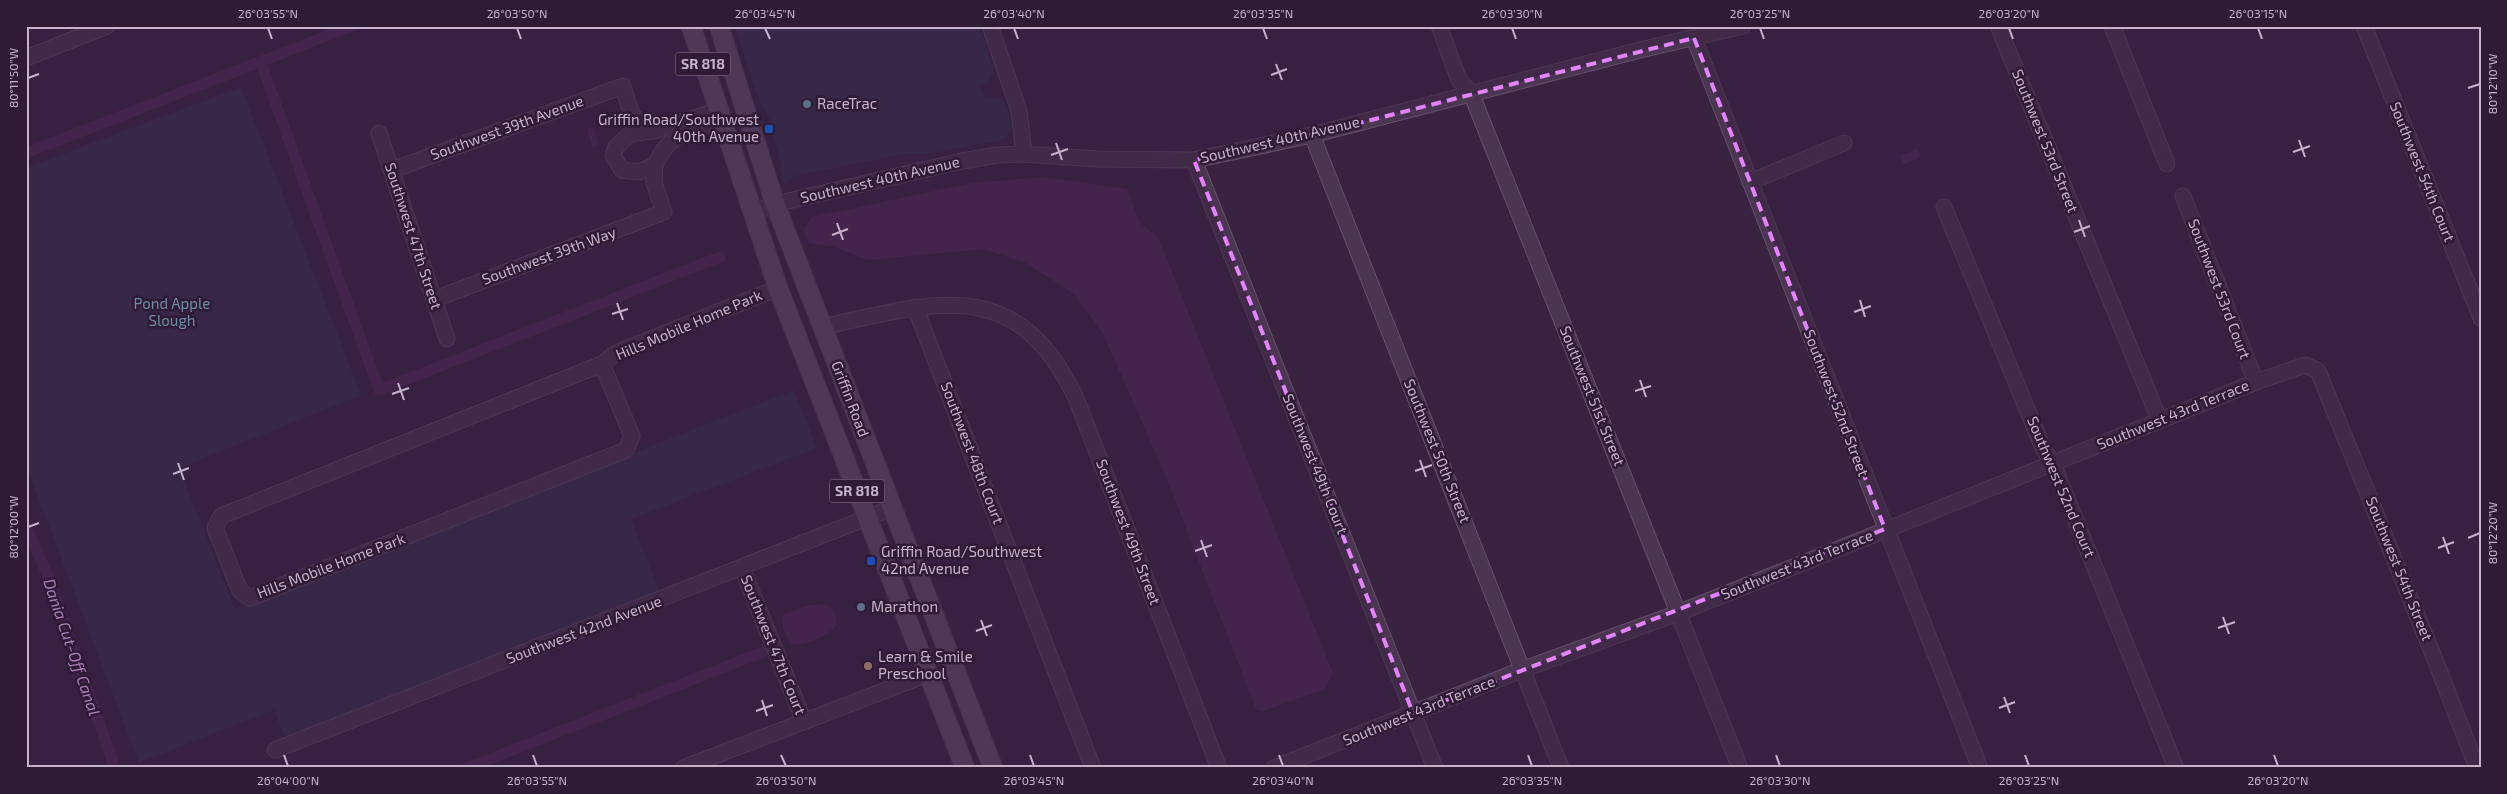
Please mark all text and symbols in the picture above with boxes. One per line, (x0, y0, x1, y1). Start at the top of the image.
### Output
text: 26°03'55"N (238, 6, 298, 20)
text: 26°03'50"N (487, 6, 547, 20)
text: 26°03'45"N (735, 6, 795, 20)
text: 26°03'40"N (983, 6, 1045, 20)
text: 26°03'35"N (1233, 6, 1293, 20)
text: 26°03'30"N (1482, 6, 1543, 20)
text: 26°03'25"N (1730, 6, 1790, 20)
text: 26°03'20"N (1978, 6, 2040, 20)
text: 26°03'15"N (2229, 6, 2287, 20)
text: 80°11'50"W (6, 48, 20, 108)
road number: SR 818 (676, 52, 730, 76)
text: 80°12'10"W (2485, 54, 2499, 114)
street label: Southwest 53rd Street (2009, 66, 2083, 215)
street label: Southwest 39th Avenue (428, 91, 586, 163)
place label: RaceTrac (817, 94, 877, 112)
marker: RaceTrac (801, 98, 813, 110)
street label: Southwest 54th Court (2387, 99, 2459, 244)
place label: Griffin Road/Southwest 40th Avenue (598, 110, 759, 145)
street label: Southwest 40th Avenue (1198, 112, 1361, 166)
marker: Griffin Road/Southwest 40th Avenue (763, 123, 775, 135)
street label: Southwest 40th Avenue (798, 152, 961, 206)
street label: Southwest 47th Street (382, 160, 446, 312)
street label: Southwest 53rd Court (2185, 216, 2255, 361)
street label: Southwest 39th Way (479, 222, 618, 288)
street label: Hills Mobile Home Park (613, 285, 765, 363)
park label: Pond Apple Slough (134, 294, 210, 329)
street label: Southwest 51st Street (1557, 323, 1629, 468)
street label: Southwest 52nd Street (1801, 327, 1873, 479)
street label: Griffin Road (828, 358, 874, 439)
street label: Southwest 43rd Terrace (2094, 375, 2251, 453)
street label: Southwest 50th Street (1401, 376, 1475, 525)
street label: Southwest 48th Court (938, 379, 1008, 526)
street label: Southwest 49th Court (1280, 391, 1352, 537)
street label: Southwest 52nd Court (2024, 413, 2100, 560)
street label: Southwest 49th Street (1093, 456, 1165, 607)
road number: SR 818 (830, 480, 884, 502)
street label: Southwest 54th Street (2363, 494, 2437, 644)
text: 80°12'00"W (6, 496, 20, 559)
text: 80°12'20"W (2485, 502, 2499, 564)
street label: Southwest 43rd Terrace (1718, 525, 1875, 603)
street label: Hills Mobile Home Park (254, 528, 408, 602)
place label: Griffin Road/Southwest 42nd Avenue (881, 542, 1042, 577)
marker: Griffin Road/Southwest 42nd Avenue (865, 555, 877, 567)
street label: Southwest 47th Court (738, 572, 810, 717)
water label: Dania Cut-Off Canal (40, 576, 105, 718)
street label: Southwest 42nd Avenue (503, 591, 664, 667)
place label: Marathon (871, 597, 938, 615)
marker: Marathon (855, 601, 867, 613)
place label: Learn & Smile Preschool (878, 647, 973, 682)
marker: Learn & Smile Preschool (862, 660, 874, 672)
street label: Southwest 43rd Terrace (1340, 671, 1497, 749)
text: 26°04'00"N (257, 773, 319, 787)
text: 26°03'55"N (507, 773, 567, 787)
text: 26°03'50"N (756, 773, 816, 787)
text: 26°03'45"N (1004, 773, 1064, 787)
text: 26°03'40"N (1252, 773, 1314, 787)
text: 26°03'35"N (1502, 773, 1562, 787)
text: 26°03'30"N (1750, 773, 1811, 787)
text: 26°03'25"N (1999, 773, 2059, 787)
text: 26°03'20"N (2247, 773, 2309, 787)

